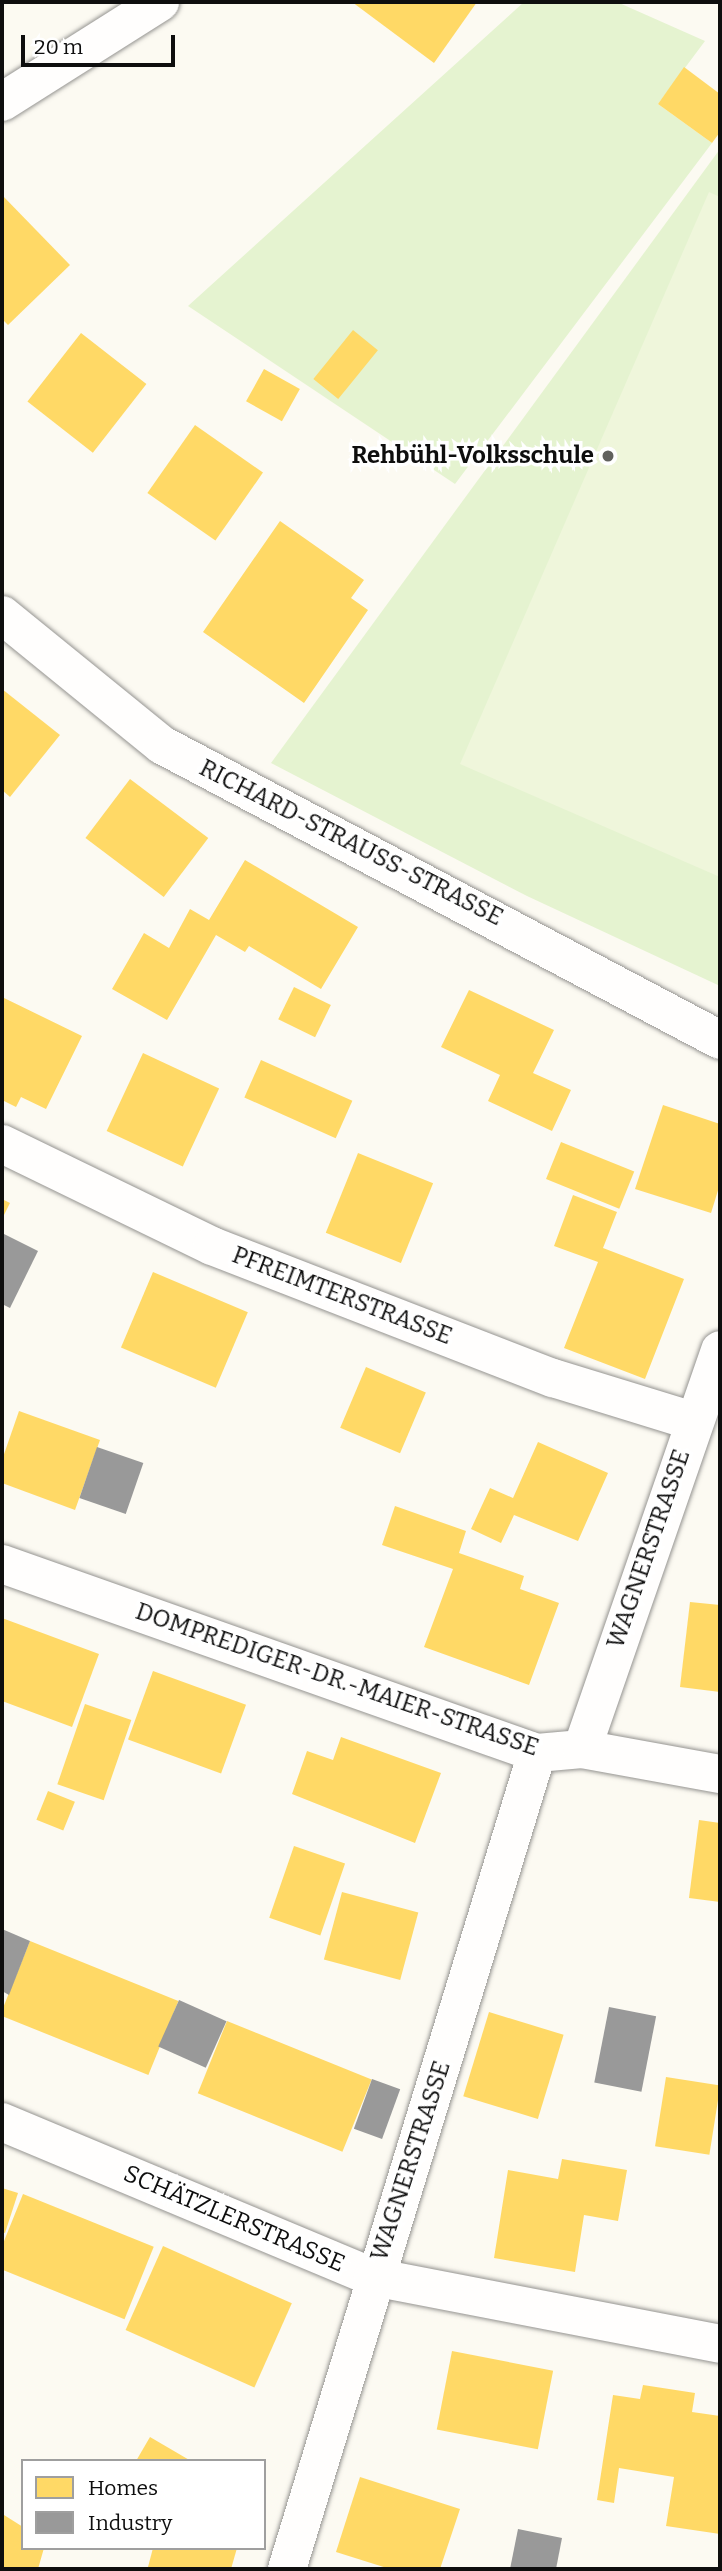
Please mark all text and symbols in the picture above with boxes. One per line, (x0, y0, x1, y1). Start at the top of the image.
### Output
scale bar (24, 21, 178, 65)
text: 20 m (34, 34, 83, 60)
place label: Rehbühl-Volksschule (351, 442, 594, 470)
marker: Rehbühl-Volksschule (600, 448, 616, 464)
street label: RICHARD-STRAUSS-STRASSE (194, 754, 508, 932)
street label: PFREIMTERSTRASSE (228, 1241, 456, 1351)
street label: WAGNERSTRASSE (601, 1446, 697, 1652)
street label: DOMPREDIGER-DR.-MAIER-STRASSE (132, 1597, 542, 1763)
street label: WAGNERSTRASSE (365, 2057, 457, 2265)
street label: SCHÄTZLERSTRASSE (119, 2159, 349, 2279)
legend (21, 2459, 266, 2550)
text: Homes (88, 2475, 158, 2501)
text: Industry (88, 2510, 172, 2536)

